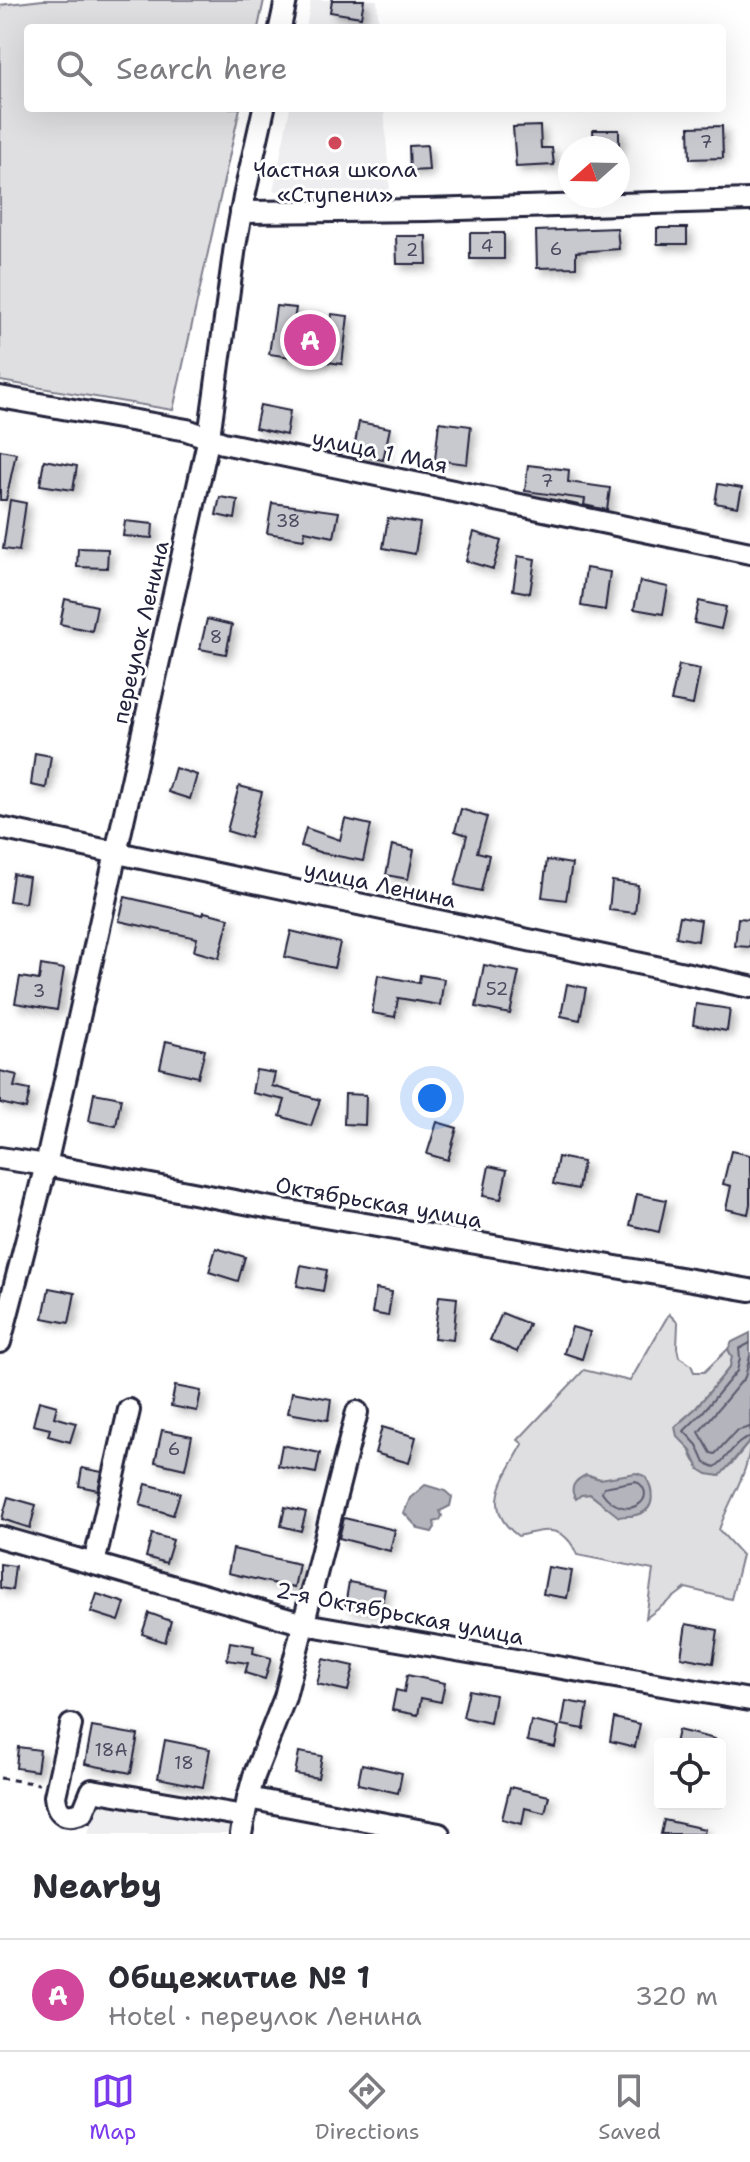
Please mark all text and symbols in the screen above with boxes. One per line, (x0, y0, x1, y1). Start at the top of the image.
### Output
search box (24, 24, 726, 112)
icon: search (52, 46, 96, 90)
text: Search here (116, 48, 287, 89)
house number: 7 (700, 130, 712, 154)
marker: Частная школа «Ступени» (326, 134, 344, 152)
north arrow (558, 136, 630, 208)
place label: Частная школа «Ступени» (253, 155, 417, 209)
house number: 4 (481, 234, 493, 258)
house number: 6 (550, 237, 562, 261)
house number: 2 (406, 238, 418, 262)
pin: A (284, 310, 336, 370)
street label: улица 1 Мая (310, 423, 450, 480)
house number: 7 (541, 469, 553, 493)
house number: 38 (276, 509, 300, 533)
street label: переулок Ленина (105, 537, 176, 727)
house number: 8 (210, 625, 222, 649)
street label: улица Ленина (301, 854, 459, 915)
house number: 52 (486, 977, 508, 1001)
house number: 3 (33, 979, 45, 1003)
your location (412, 1078, 452, 1118)
street label: Октябрьская улица (273, 1170, 485, 1235)
house number: 6 (168, 1437, 180, 1461)
street label: 2-я Октябрьская улица (273, 1575, 527, 1652)
house number: 18А (95, 1738, 127, 1762)
map controls (654, 1738, 726, 1810)
button: locate (654, 1738, 726, 1810)
house number: 18 (174, 1751, 194, 1775)
text: Nearby (32, 1863, 162, 1909)
text: Общежитие № 1 (108, 1957, 370, 1998)
text: A (48, 1978, 68, 2013)
text: 320 m (635, 1978, 718, 2013)
text: Hotel · переулок Ленина (108, 1998, 422, 2033)
tab: Map (89, 2069, 136, 2146)
tab: Directions (315, 2069, 420, 2146)
tab: Saved (598, 2069, 661, 2146)

